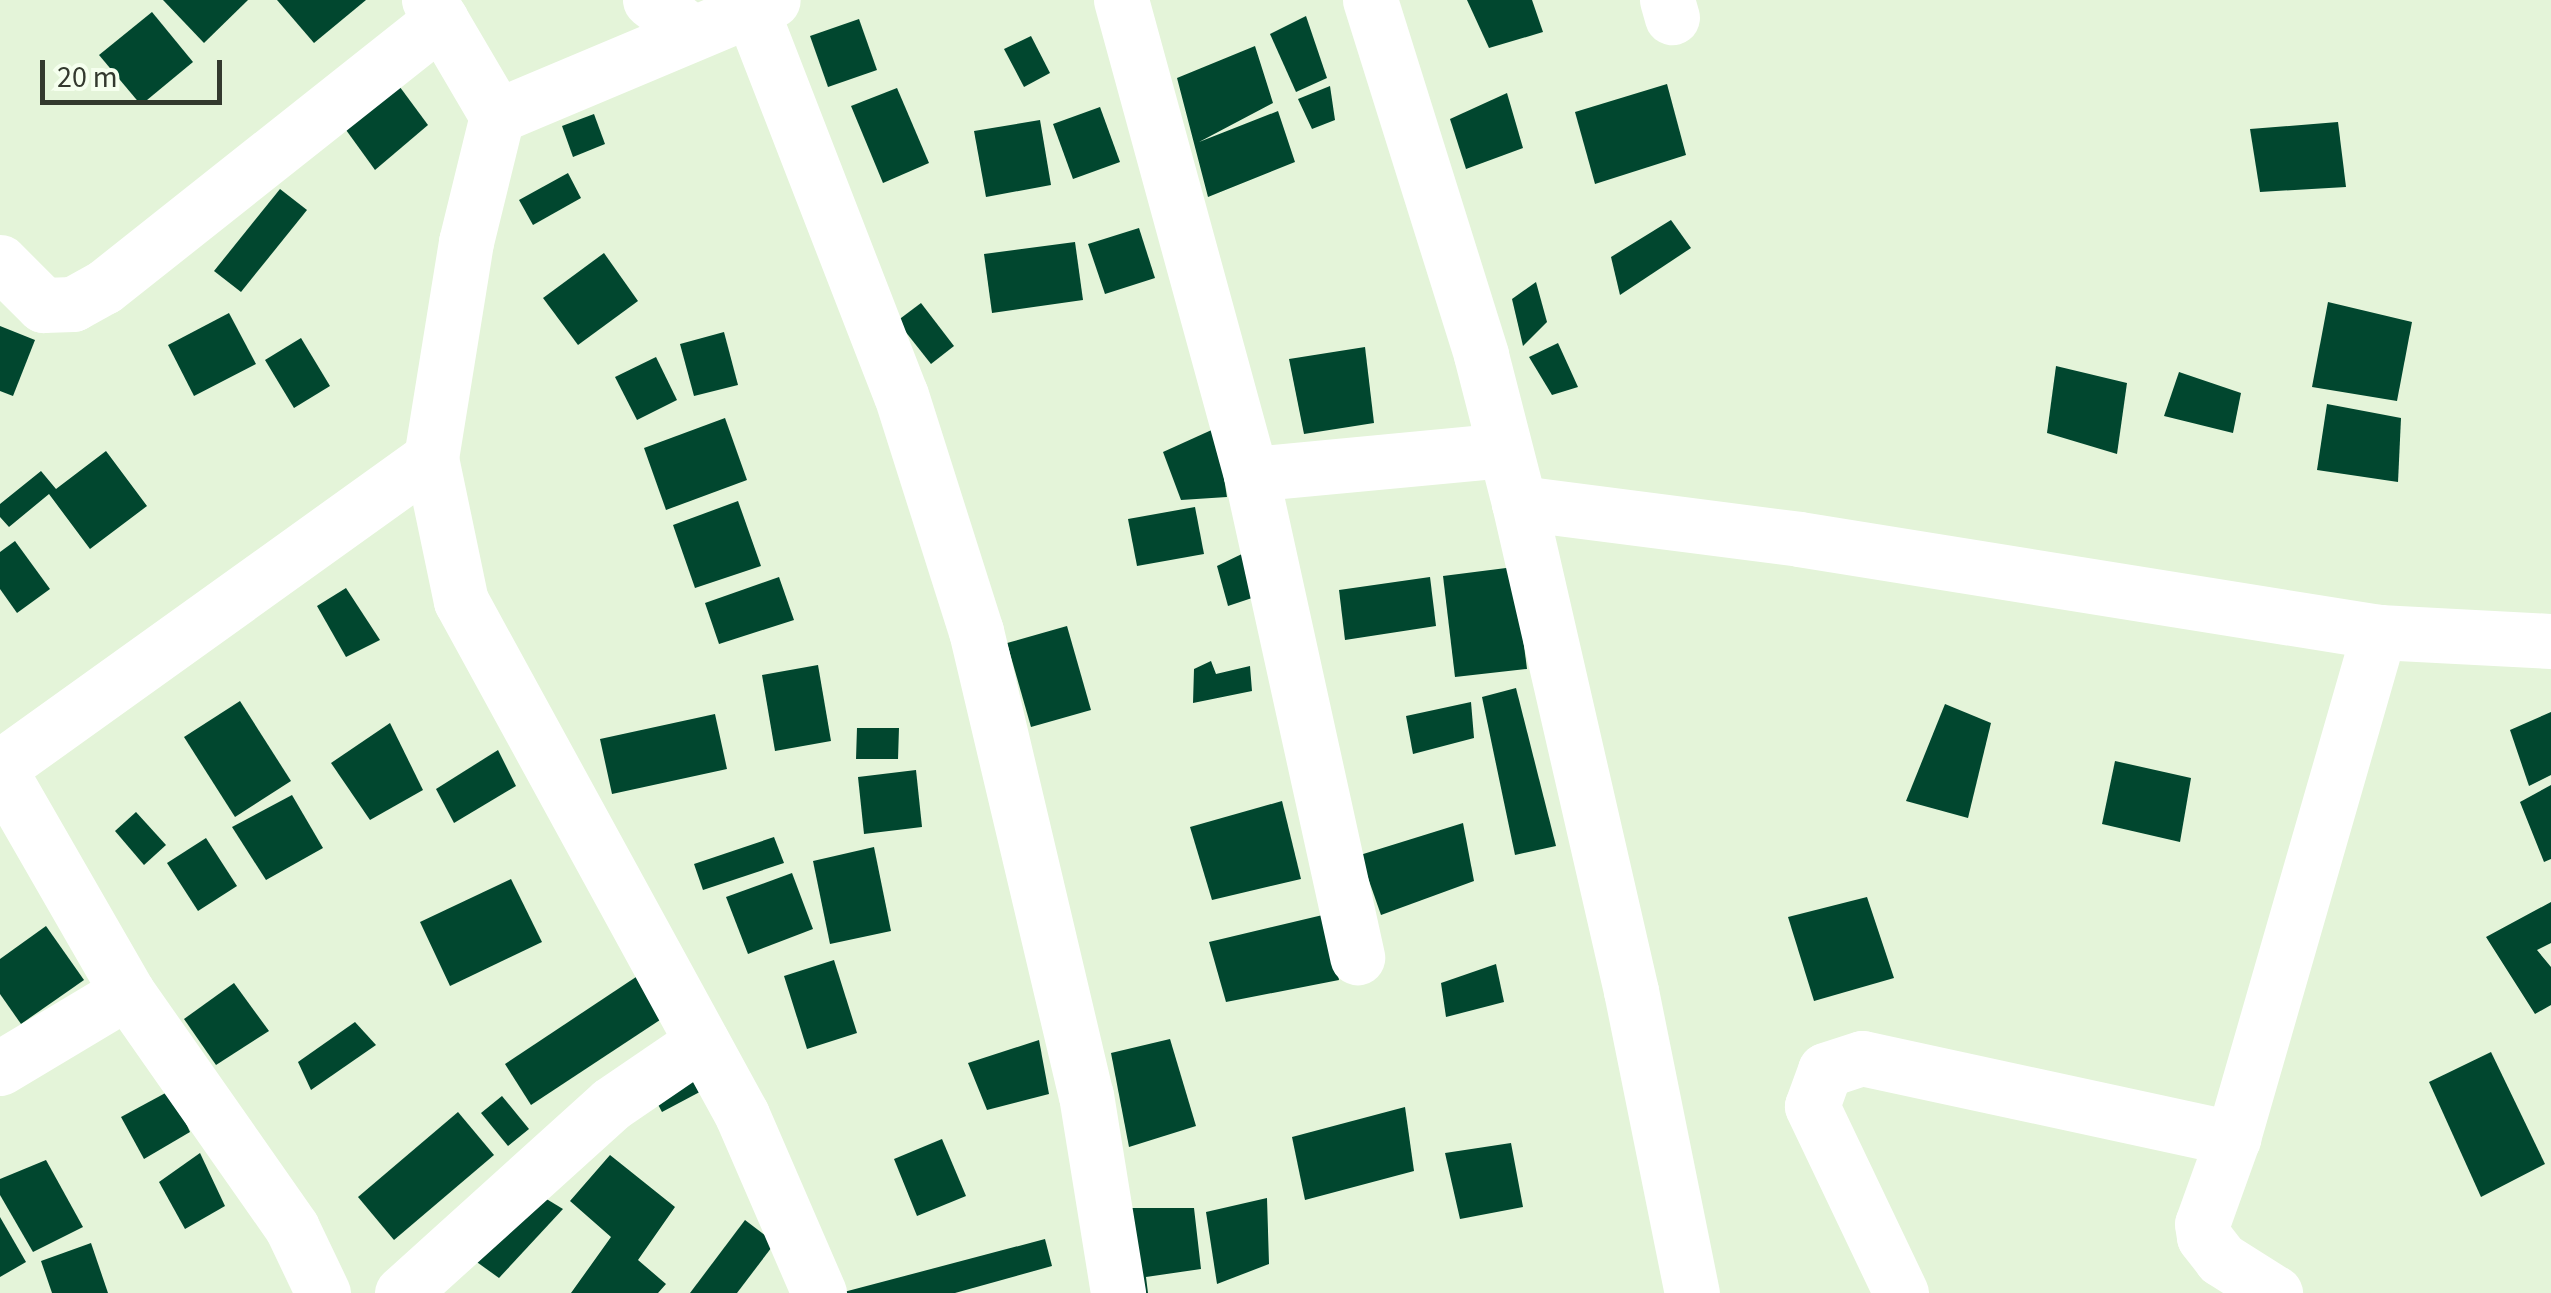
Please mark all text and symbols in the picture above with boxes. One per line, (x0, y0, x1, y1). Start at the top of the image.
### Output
scale bar (45, 40, 228, 102)
text: 20 m (57, 56, 118, 99)

